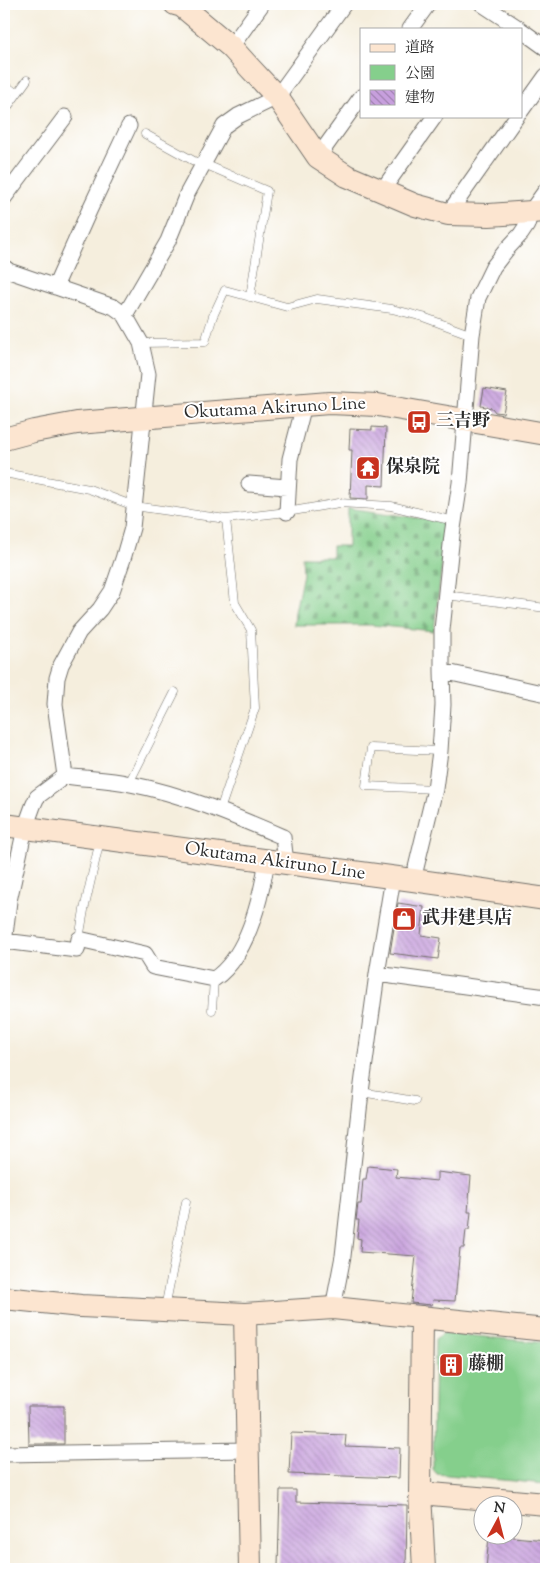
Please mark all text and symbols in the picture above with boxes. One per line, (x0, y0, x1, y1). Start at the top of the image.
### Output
legend (360, 28, 522, 118)
text: 道路 (405, 38, 435, 59)
text: 公園 (405, 64, 435, 85)
text: 建物 (405, 88, 435, 109)
street label: Okutama Akiruno Line (183, 391, 367, 427)
bus stop icon: 三吉野 (406, 409, 432, 435)
place label: 三吉野 (436, 409, 491, 435)
temple icon: 保泉院 (355, 455, 381, 481)
place label: 保泉院 (386, 455, 440, 481)
street label: Okutama Akiruno Line (183, 836, 367, 888)
shop icon: 武井建具店 (391, 906, 417, 932)
place label: 武井建具店 (422, 906, 512, 932)
building icon: 藤棚 (438, 1352, 464, 1378)
place label: 藤棚 (468, 1352, 504, 1378)
north arrow (472, 1496, 522, 1546)
text: N (493, 1498, 506, 1520)

